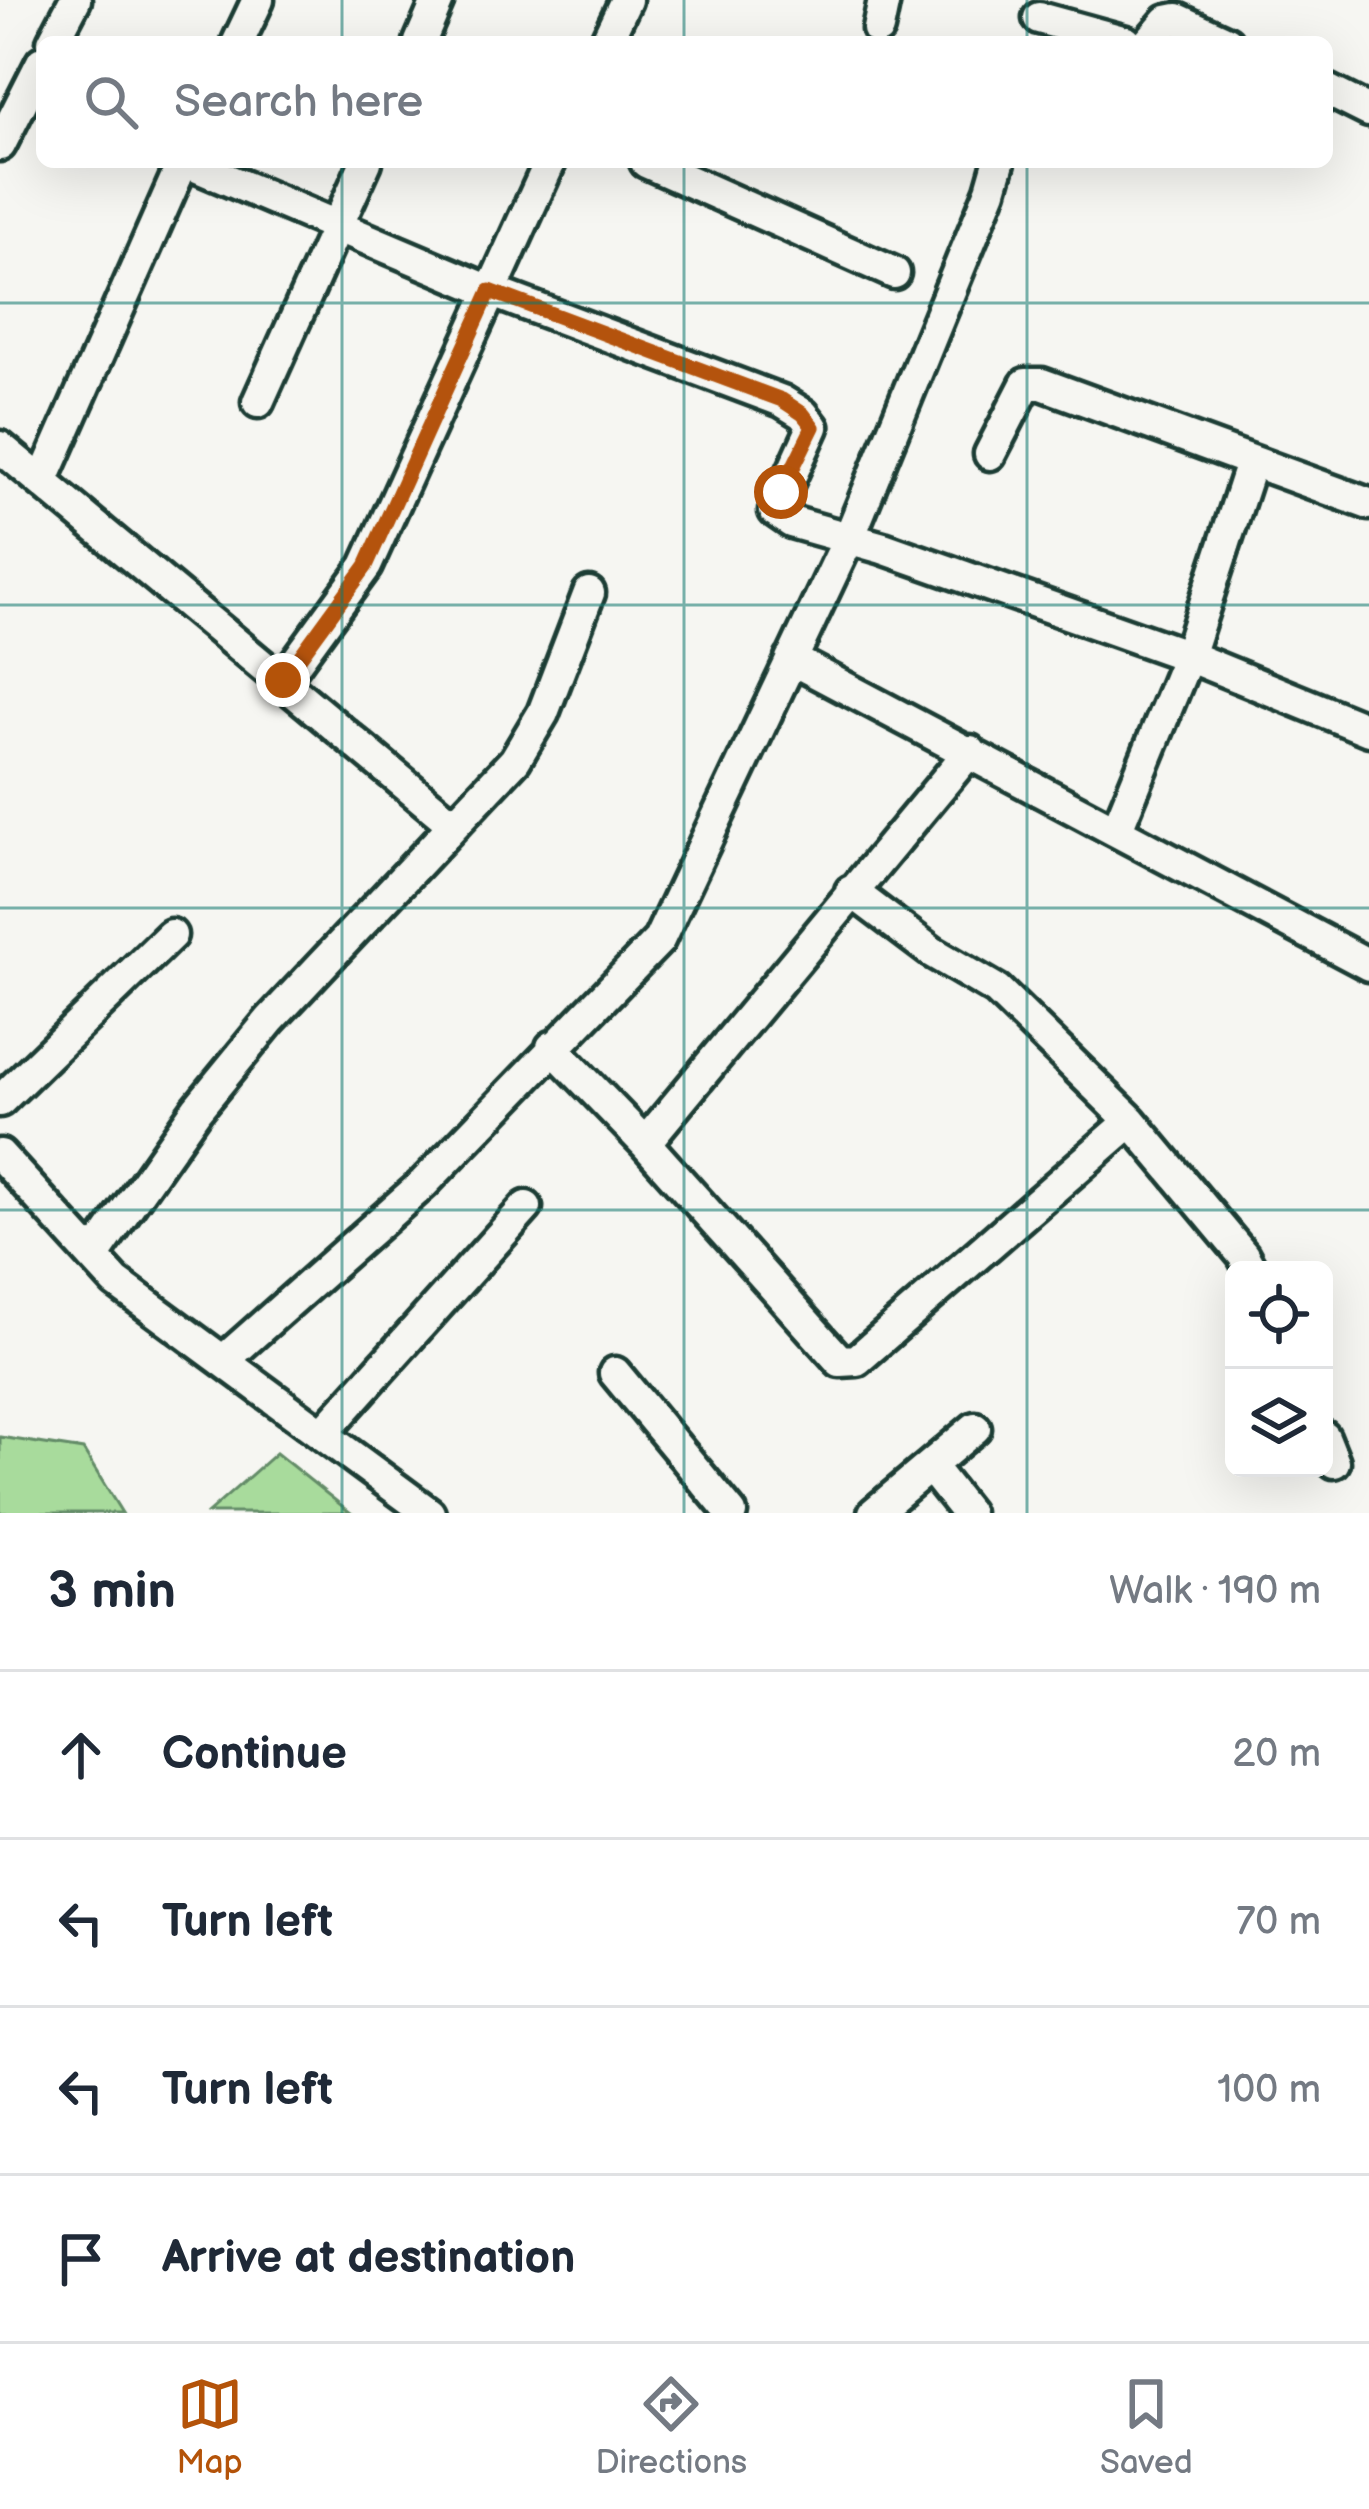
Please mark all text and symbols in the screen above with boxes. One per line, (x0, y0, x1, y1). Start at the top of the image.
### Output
search box (36, 36, 1333, 168)
icon: search (78, 69, 144, 135)
text: Search here (174, 75, 423, 130)
route start (754, 465, 808, 519)
route end (256, 653, 310, 707)
map controls (1225, 1261, 1333, 1477)
button: locate (1225, 1261, 1333, 1369)
button: layers (1225, 1369, 1333, 1477)
text: 3 min (48, 1561, 176, 1622)
text: Walk · 190 m (1109, 1568, 1321, 1615)
icon: ahead (48, 1722, 114, 1788)
text: Continue (162, 1727, 347, 1782)
text: 20 m (1232, 1731, 1321, 1778)
icon: left (48, 1890, 114, 1956)
text: Turn left (162, 1895, 333, 1950)
text: 70 m (1236, 1899, 1321, 1946)
icon: left (48, 2058, 114, 2124)
text: Turn left (162, 2063, 333, 2118)
text: 100 m (1217, 2067, 1321, 2114)
icon: arrive (48, 2226, 114, 2292)
text: Arrive at destination (162, 2231, 575, 2286)
tab: Map (176, 2371, 243, 2483)
tab: Directions (595, 2371, 747, 2483)
tab: Saved (1100, 2371, 1193, 2483)

